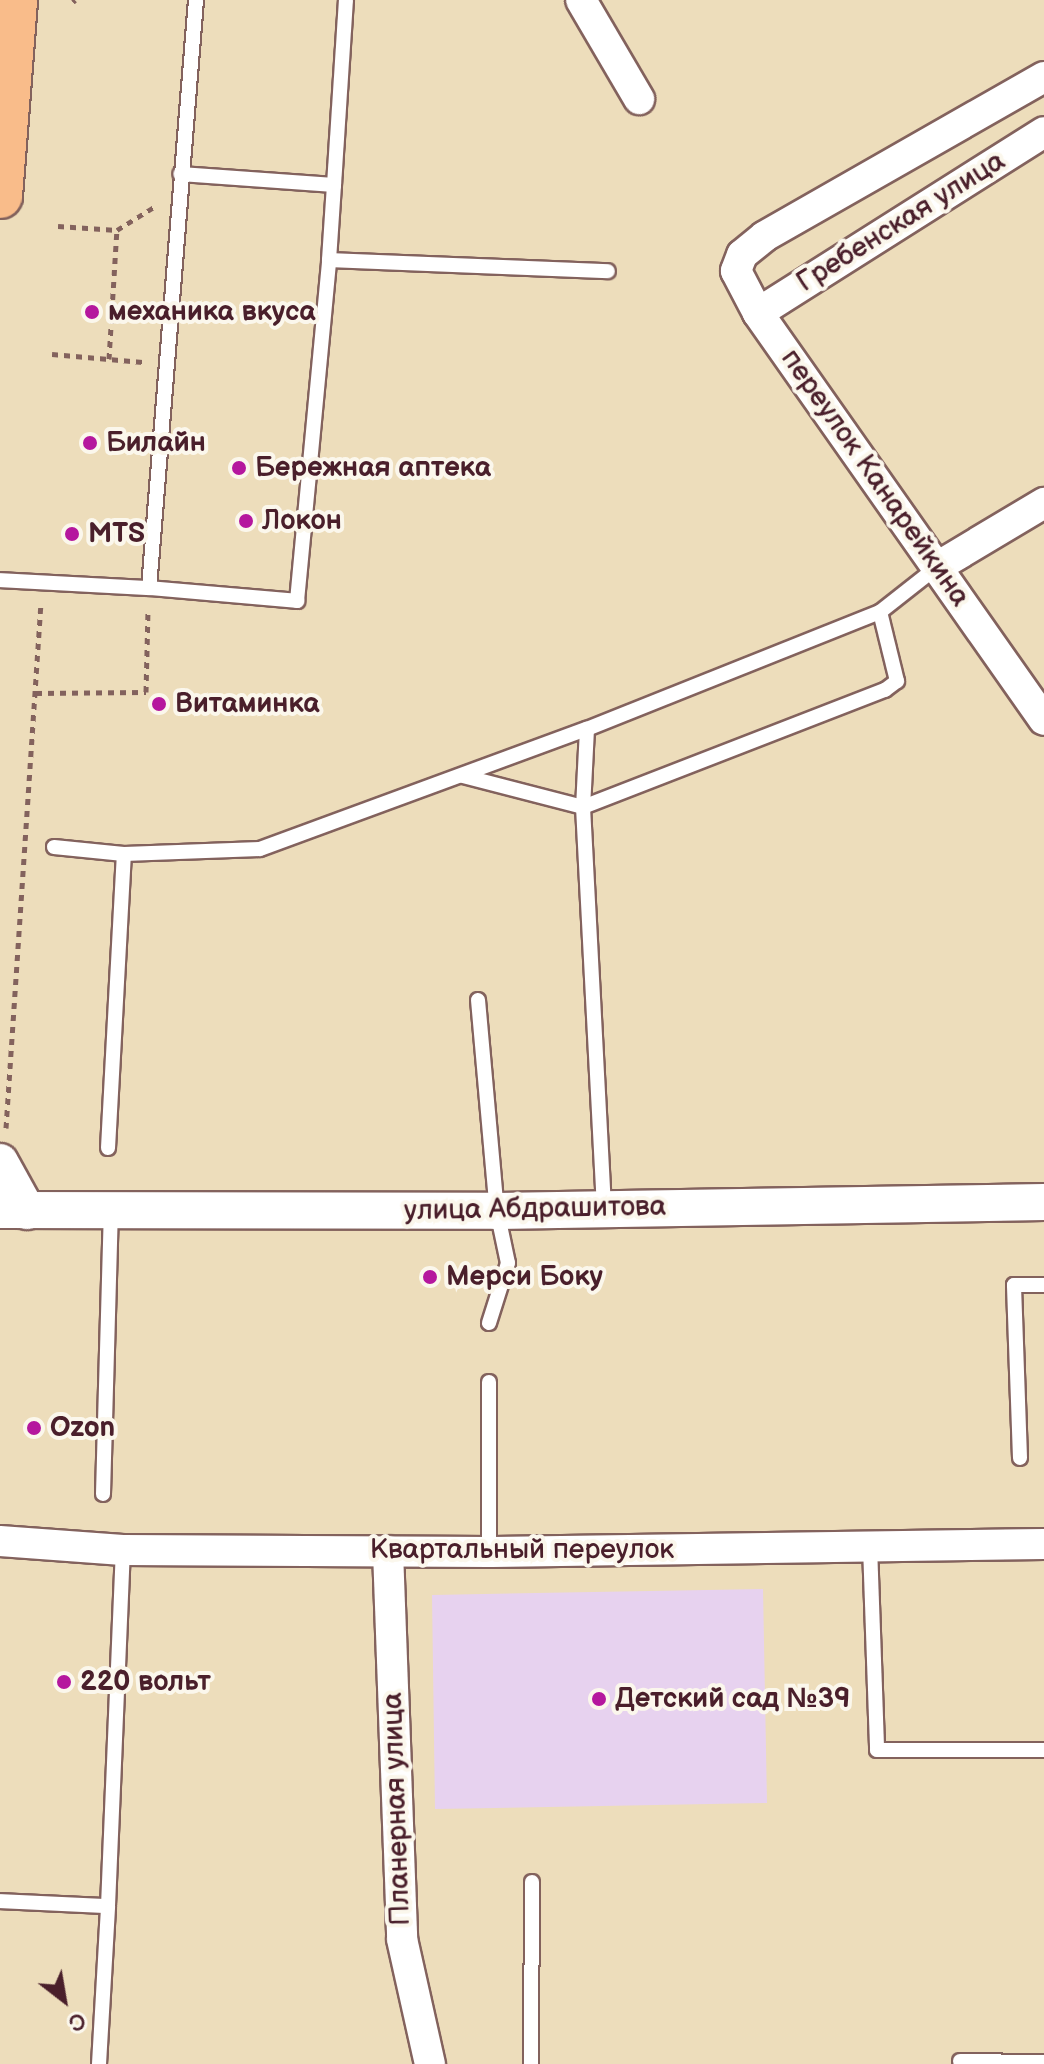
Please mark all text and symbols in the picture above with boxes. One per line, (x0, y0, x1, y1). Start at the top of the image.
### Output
street label: Гребенская улица (791, 144, 1011, 300)
place label: механика вкуса (108, 295, 316, 329)
marker: механика вкуса (83, 303, 101, 321)
street label: переулок Канарейкина (773, 343, 977, 613)
place label: Билайн (106, 426, 206, 460)
marker: Билайн (81, 434, 99, 452)
place label: Бережная аптека (255, 451, 491, 485)
marker: Бережная аптека (230, 459, 248, 477)
place label: Локон (262, 504, 342, 538)
marker: Локон (237, 512, 255, 530)
place label: MTS (88, 517, 145, 551)
marker: MTS (63, 525, 81, 543)
place label: Витаминка (175, 687, 320, 721)
marker: Витаминка (150, 695, 168, 713)
street label: улица Абдрашитова (404, 1190, 666, 1228)
place label: Мерси Боку (446, 1260, 603, 1294)
marker: Мерси Боку (421, 1268, 439, 1286)
place label: Ozon (50, 1411, 115, 1445)
marker: Ozon (25, 1419, 43, 1437)
street label: Квартальный переулок (370, 1533, 674, 1567)
place label: 220 вольт (80, 1665, 211, 1699)
marker: 220 вольт (55, 1673, 73, 1691)
place label: Детский сад №39 (615, 1682, 851, 1716)
marker: Детский сад №39 (590, 1690, 608, 1708)
street label: Планерная улица (376, 1692, 418, 1926)
north arrow (24, 1960, 104, 2040)
text: С (63, 2005, 90, 2037)

